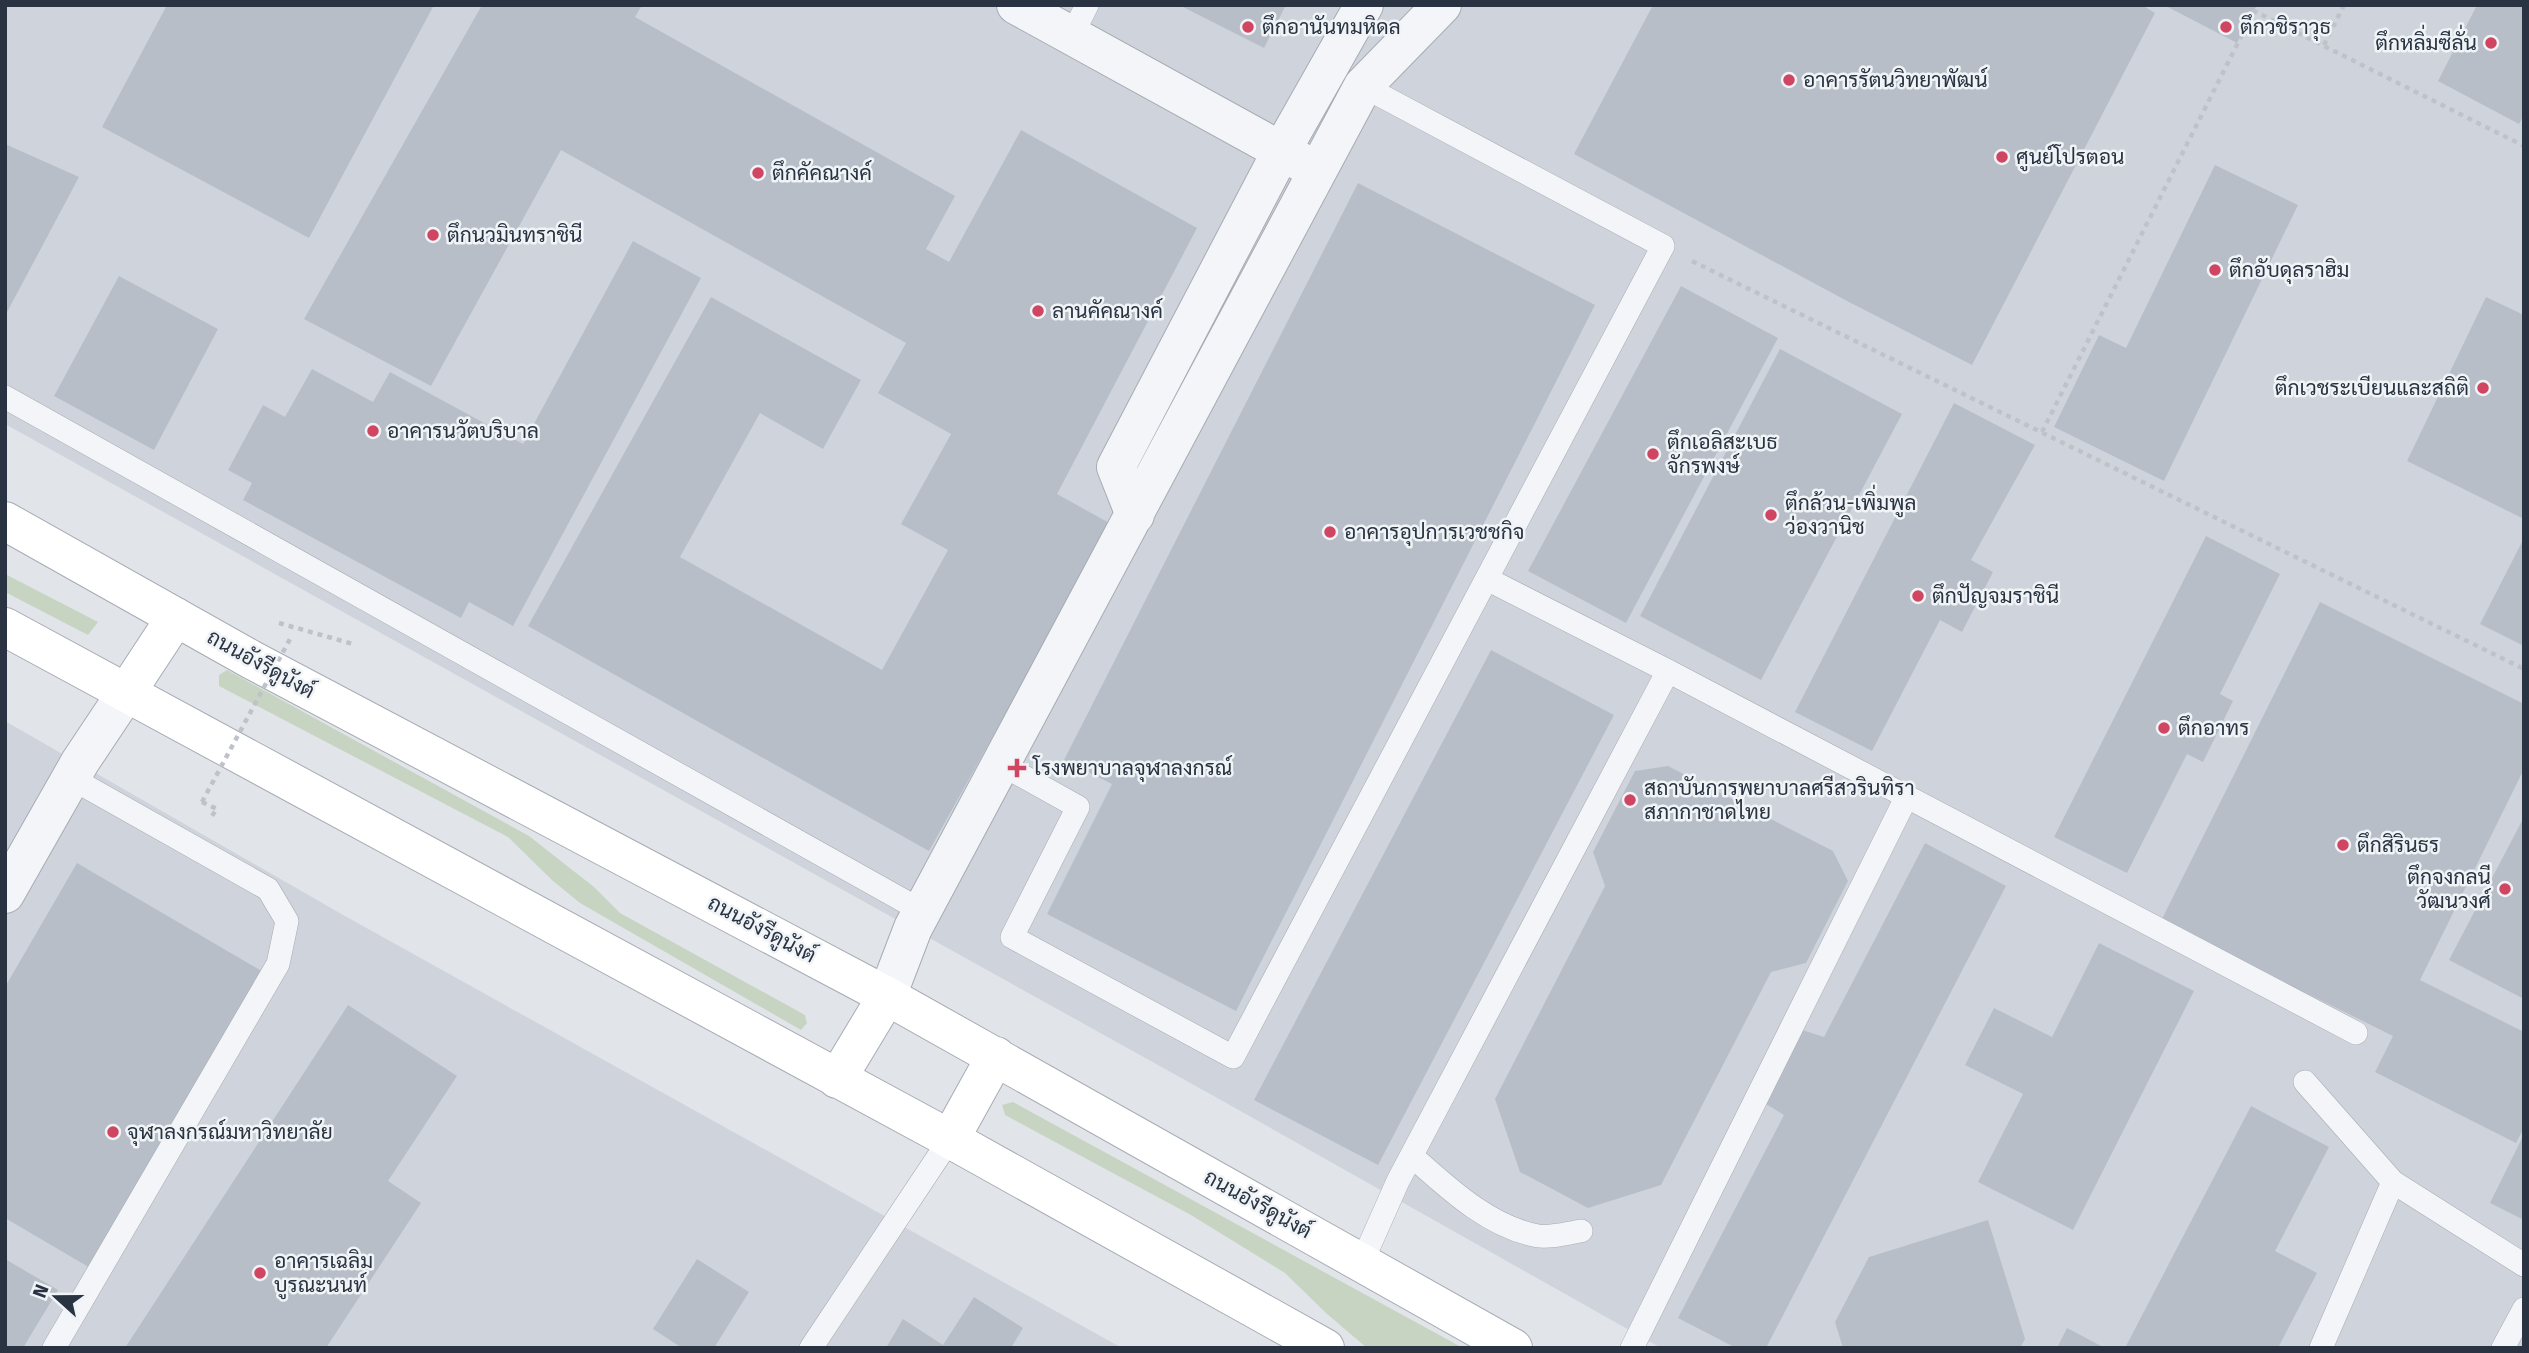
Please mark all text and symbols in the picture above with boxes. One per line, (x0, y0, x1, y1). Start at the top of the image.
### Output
place label: ตึกอานันทมหิดล (1262, 14, 1401, 40)
place label: ตึกวชิราวุธ (2240, 14, 2331, 41)
marker: ตึกอานันทมหิดล (1240, 19, 1256, 35)
marker: ตึกวชิราวุธ (2218, 19, 2234, 35)
place label: ตึกหลิ่มซีลั่น (2375, 24, 2477, 56)
marker: ตึกหลิ่มซีลั่น (2483, 35, 2499, 51)
place label: อาคารรัตนวิทยาพัฒน์ (1803, 66, 1988, 93)
marker: อาคารรัตนวิทยาพัฒน์ (1781, 72, 1797, 88)
place label: ศูนย์โปรตอน (2016, 143, 2124, 172)
marker: ศูนย์โปรตอน (1994, 149, 2010, 165)
place label: ตึกคัคณางค์ (772, 159, 872, 186)
marker: ตึกคัคณางค์ (750, 165, 766, 181)
place label: ตึกนวมินทราชินี (447, 222, 583, 248)
marker: ตึกนวมินทราชินี (425, 227, 441, 243)
place label: ตึกอับดุลราฮิม (2229, 257, 2349, 284)
marker: ตึกอับดุลราฮิม (2207, 262, 2223, 278)
place label: ลานคัคณางค์ (1052, 297, 1163, 324)
marker: ลานคัคณางค์ (1030, 303, 1046, 319)
place label: ตึกเวชระเบียนและสถิติ (2275, 375, 2469, 401)
marker: ตึกเวชระเบียนและสถิติ (2475, 380, 2491, 396)
place label: อาคารนวัตบริบาล (387, 418, 539, 444)
marker: อาคารนวัตบริบาล (365, 423, 381, 439)
place label: ตึกเอลิสะเบธ จักรพงษ์ (1667, 429, 1778, 479)
marker: ตึกเอลิสะเบธ จักรพงษ์ (1645, 446, 1661, 462)
place label: ตึกล้วน-เพิ่มพูล ว่องวานิช (1785, 484, 1916, 540)
marker: ตึกล้วน-เพิ่มพูล ว่องวานิช (1763, 507, 1779, 523)
place label: อาคารอุปการเวชชกิจ (1344, 519, 1525, 546)
marker: อาคารอุปการเวชชกิจ (1322, 524, 1338, 540)
place label: ตึกปัญจมราชินี (1932, 583, 2059, 609)
marker: ตึกปัญจมราชินี (1910, 588, 1926, 604)
street label: ถนนอังรีดูนังต์ (202, 623, 320, 706)
place label: ตึกอาทร (2178, 715, 2249, 741)
marker: ตึกอาทร (2156, 720, 2172, 736)
place label: โรงพยาบาลจุฬาลงกรณ์ (1032, 754, 1232, 782)
marker: โรงพยาบาลจุฬาลงกรณ์ (1007, 758, 1027, 778)
place label: สถาบันการพยาบาลศรีสวรินทิรา สภากาชาดไทย (1644, 775, 1915, 825)
marker: สถาบันการพยาบาลศรีสวรินทิรา สภากาชาดไทย (1622, 792, 1638, 808)
place label: ตึกสิรินธร (2357, 832, 2439, 858)
marker: ตึกสิรินธร (2335, 837, 2351, 853)
place label: ตึกจงกลนี วัฒนวงศ์ (2407, 864, 2491, 914)
marker: ตึกจงกลนี วัฒนวงศ์ (2497, 881, 2513, 897)
street label: ถนนอังรีดูนังต์ (702, 889, 821, 970)
place label: จุฬาลงกรณ์มหาวิทยาลัย (127, 1118, 333, 1146)
marker: จุฬาลงกรณ์มหาวิทยาลัย (105, 1124, 121, 1140)
street label: ถนนอังรีดูนังต์ (1199, 1163, 1317, 1246)
place label: อาคารเฉลิม บูรณะนนท์ (274, 1248, 373, 1300)
north arrow (21, 1262, 91, 1332)
marker: อาคารเฉลิม บูรณะนนท์ (252, 1265, 268, 1281)
text: N (28, 1281, 54, 1301)

